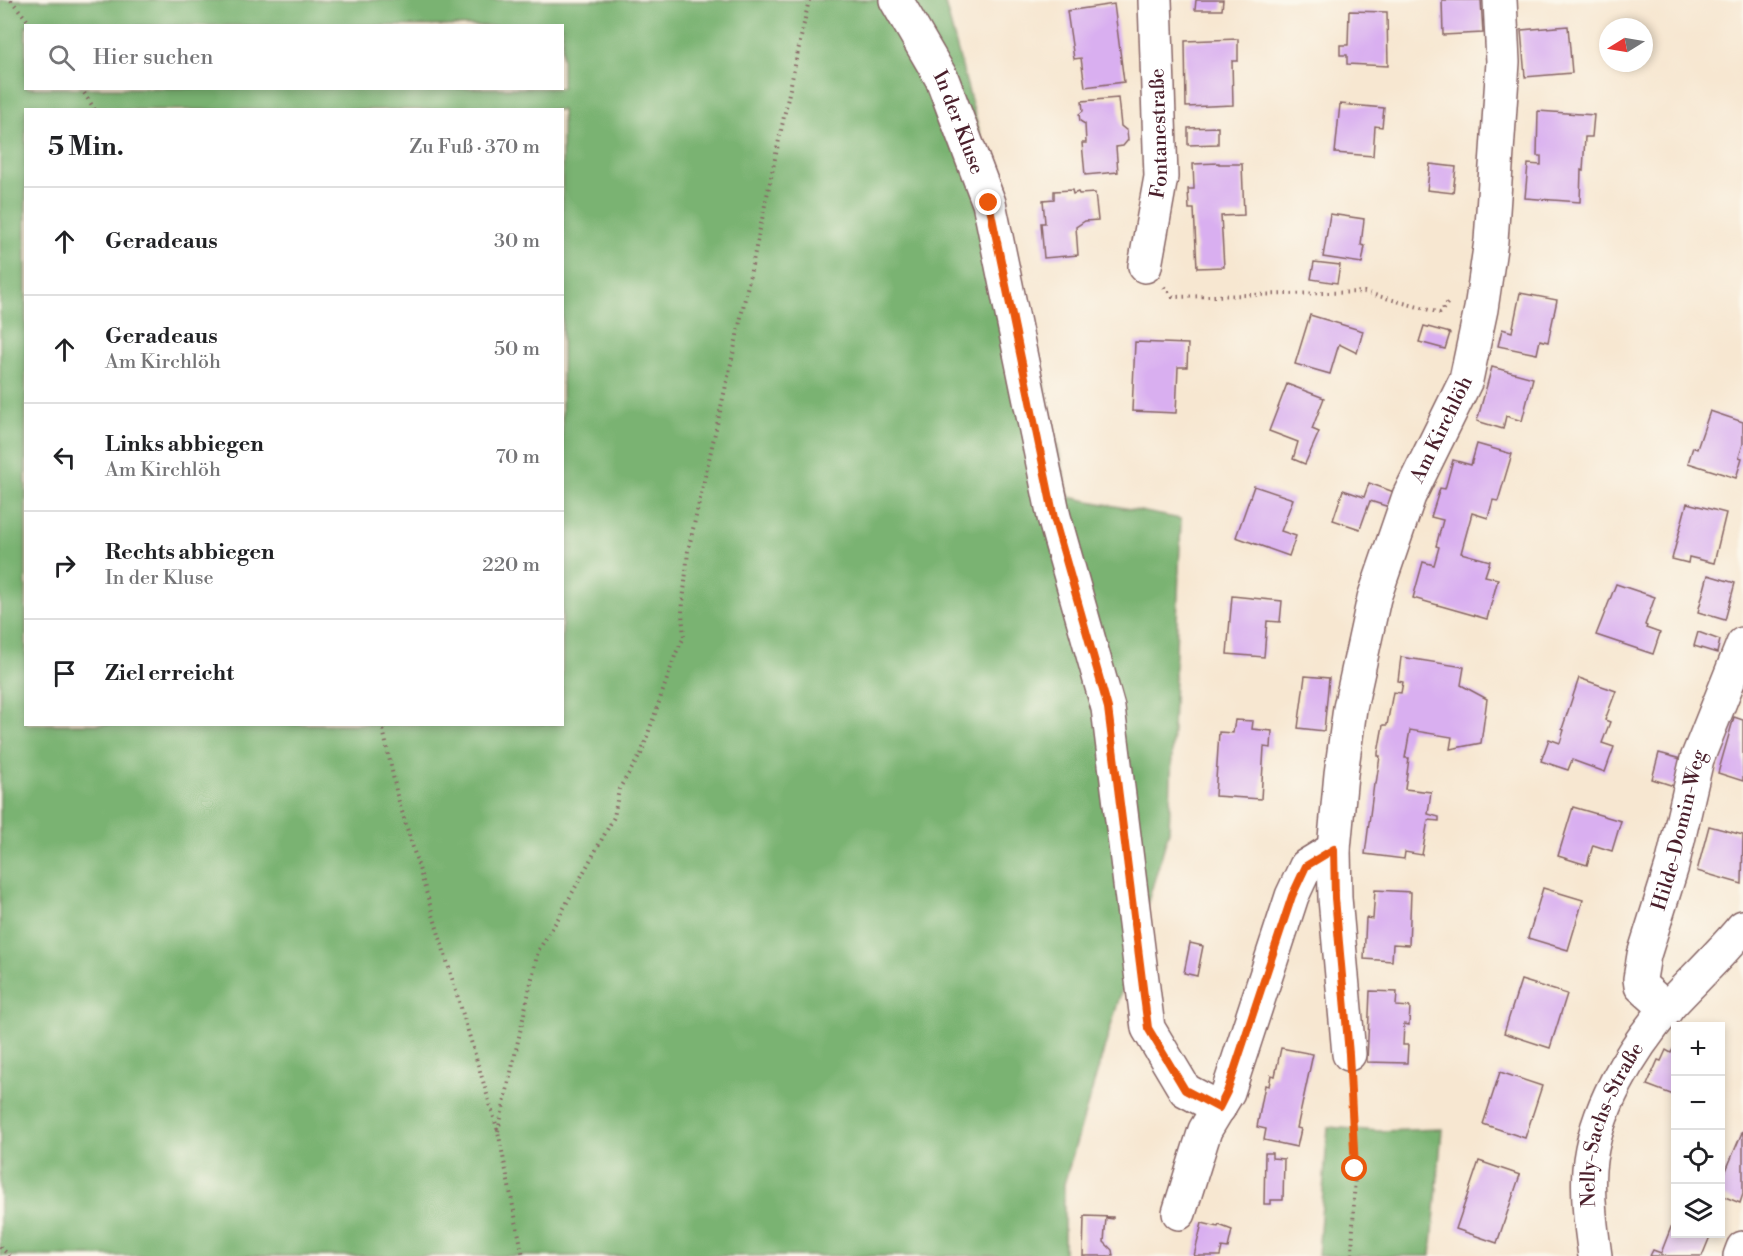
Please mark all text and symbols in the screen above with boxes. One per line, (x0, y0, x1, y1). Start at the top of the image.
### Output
north arrow (1599, 18, 1653, 72)
search box (24, 24, 564, 90)
icon: search (45, 41, 78, 74)
text: Hier suchen (93, 44, 213, 71)
street label: In der Kluse (927, 66, 989, 178)
street label: Fontanestraße (1145, 68, 1174, 201)
text: 5 Min. (48, 131, 124, 163)
text: Zu Fuß · 370 m (409, 135, 540, 160)
route end (975, 189, 1001, 215)
icon: ahead (48, 225, 81, 258)
text: Geradeaus (105, 228, 218, 255)
text: 30 m (494, 229, 540, 254)
text: Geradeaus (105, 323, 218, 350)
icon: ahead (48, 333, 81, 366)
text: 50 m (494, 337, 540, 362)
text: Am Kirchlöh (105, 350, 221, 375)
street label: Am Kirchlöh (1404, 372, 1478, 488)
text: Links abbiegen (105, 431, 264, 458)
icon: left (48, 441, 81, 474)
text: 70 m (496, 445, 540, 470)
text: Am Kirchlöh (105, 458, 221, 483)
text: Rechts abbiegen (105, 539, 275, 566)
icon: right (48, 549, 81, 582)
text: 220 m (482, 553, 540, 578)
text: In der Kluse (105, 566, 214, 591)
icon: arrive (48, 657, 81, 690)
text: Ziel erreicht (105, 660, 234, 687)
street label: Hilde-Domin-Weg (1646, 745, 1712, 914)
map controls (1671, 1022, 1725, 1238)
button: + (1671, 1022, 1725, 1076)
street label: Nelly-Sachs-Straße (1576, 1038, 1649, 1208)
button: − (1671, 1076, 1725, 1130)
button: locate (1671, 1130, 1725, 1184)
route start (1341, 1155, 1367, 1181)
button: layers (1671, 1184, 1725, 1238)

